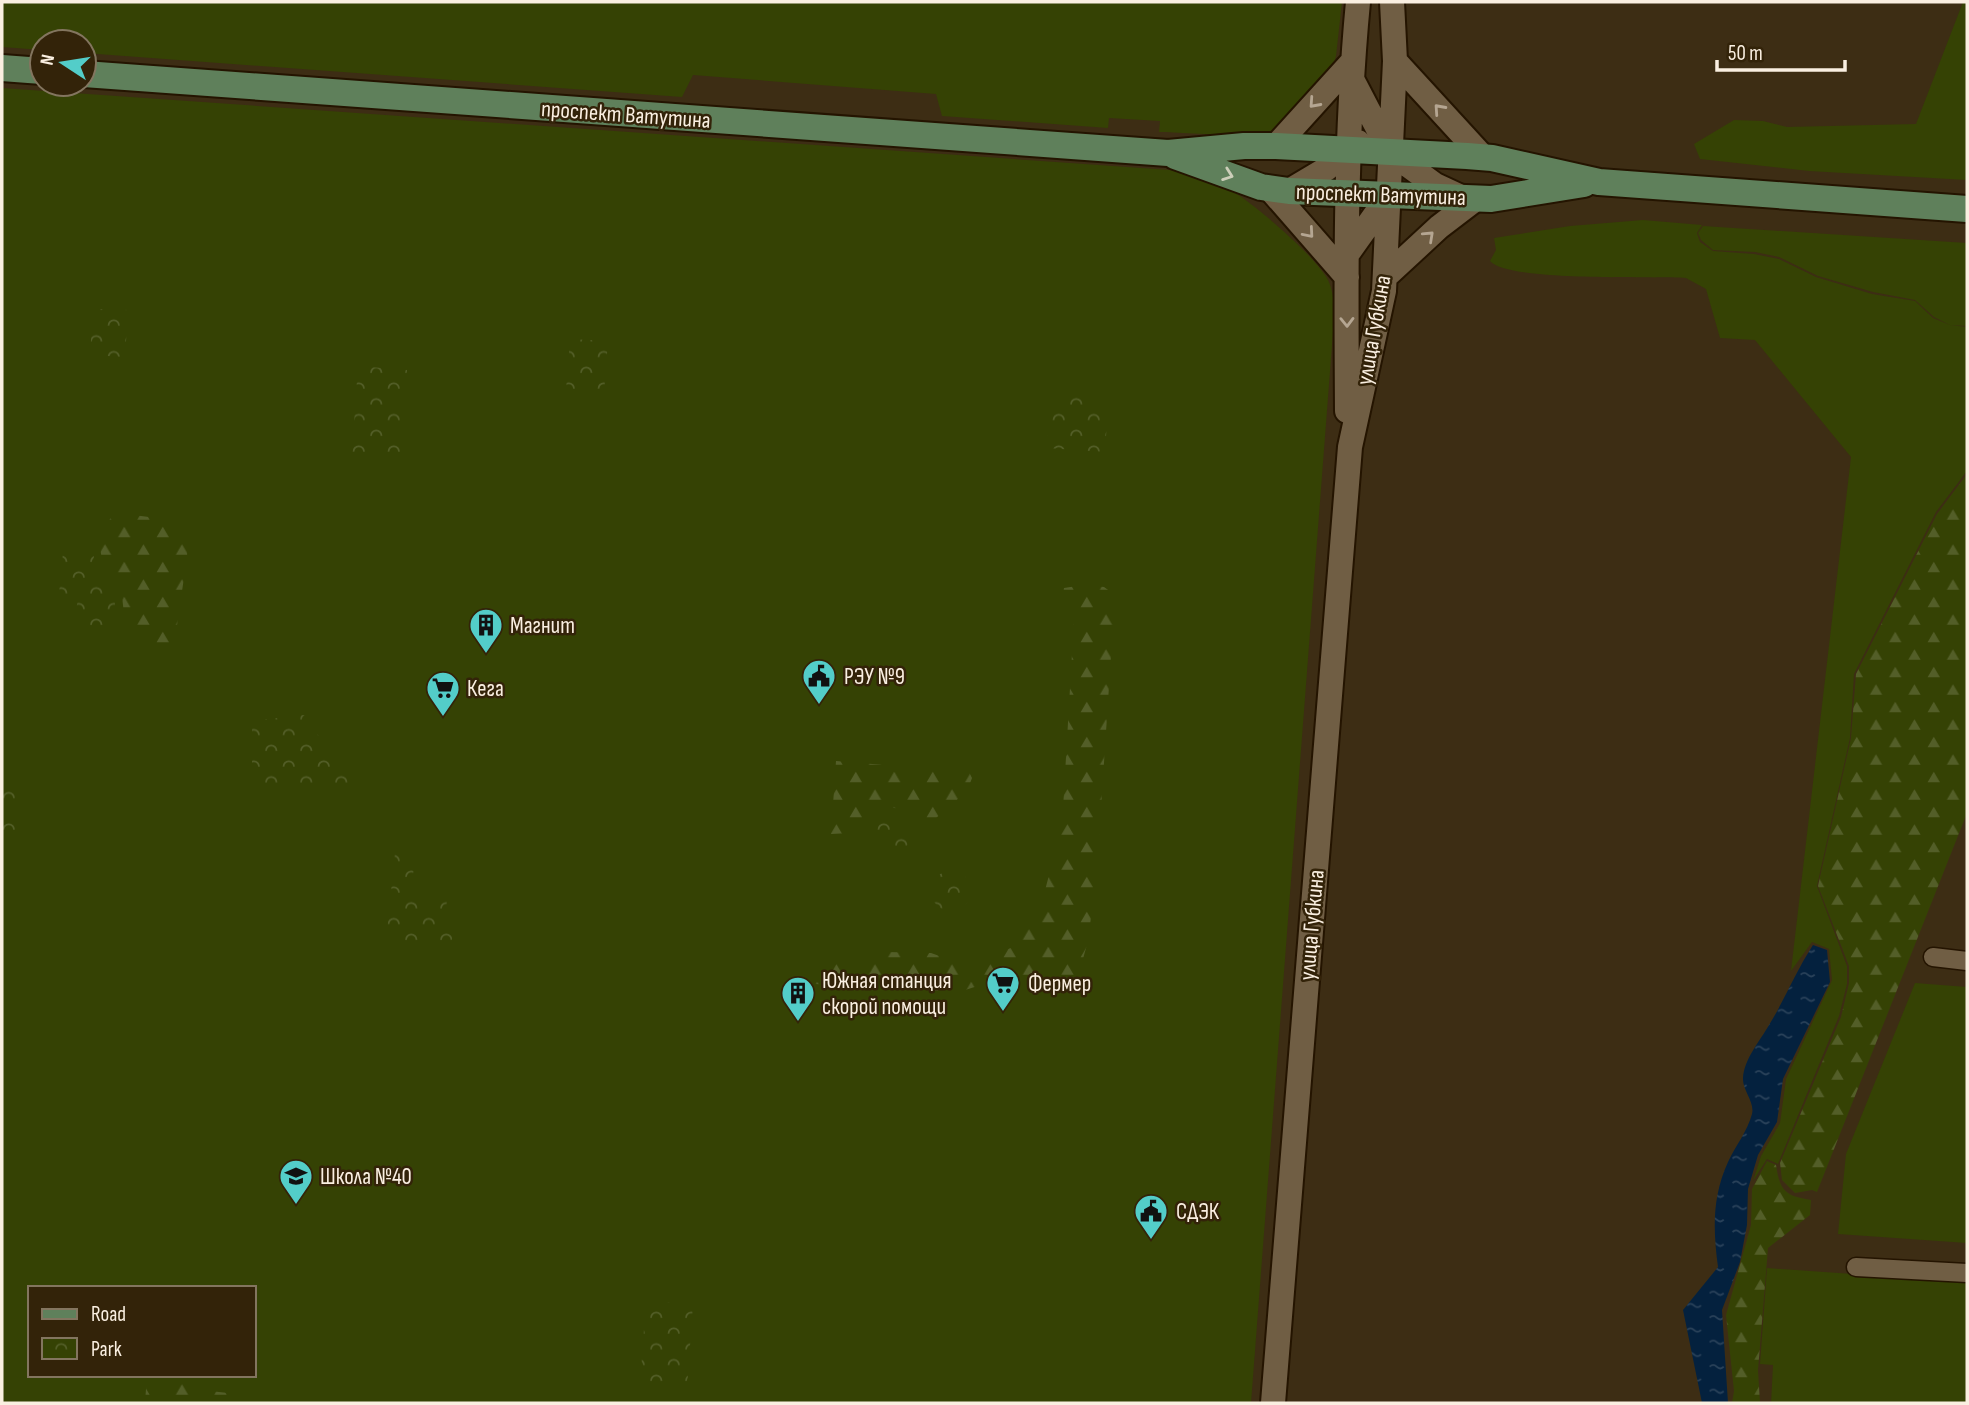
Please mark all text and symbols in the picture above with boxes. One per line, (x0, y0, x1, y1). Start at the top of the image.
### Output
north arrow (28, 28, 98, 98)
scale bar (1717, 28, 1845, 72)
text: 50 m (1728, 41, 1763, 66)
text: N (36, 52, 60, 67)
street label: проспект Ватутина (540, 95, 712, 135)
one-way arrow (1310, 95, 1323, 108)
one-way arrow (1435, 104, 1447, 117)
one-way arrow (1221, 167, 1233, 181)
street label: проспект Ватутина (1296, 178, 1466, 212)
one-way arrow (1301, 225, 1313, 238)
one-way arrow (1421, 231, 1434, 244)
street label: улица Губкина (1351, 273, 1397, 387)
one-way arrow (1339, 316, 1354, 327)
building icon: Магнит (467, 606, 505, 655)
place label: Магнит (510, 612, 575, 640)
public building icon: РЭУ №9 (800, 657, 838, 706)
place label: РЭУ №9 (844, 663, 905, 691)
supermarket icon: Кега (424, 669, 462, 718)
place label: Кега (467, 675, 504, 703)
street label: улица Губкина (1293, 869, 1331, 982)
supermarket icon: Фермер (984, 964, 1022, 1013)
place label: Южная станция скорой помощи (822, 967, 952, 1021)
place label: Фермер (1028, 970, 1091, 998)
building icon: Южная станция скорой помощи (779, 974, 817, 1023)
school or university icon: Школа №40 (277, 1157, 315, 1206)
place label: Школа №40 (320, 1163, 412, 1191)
public building icon: СДЭК (1132, 1192, 1170, 1241)
place label: СДЭК (1176, 1198, 1220, 1226)
legend (28, 1286, 256, 1377)
text: Road (91, 1302, 126, 1327)
text: Park (91, 1337, 122, 1362)

